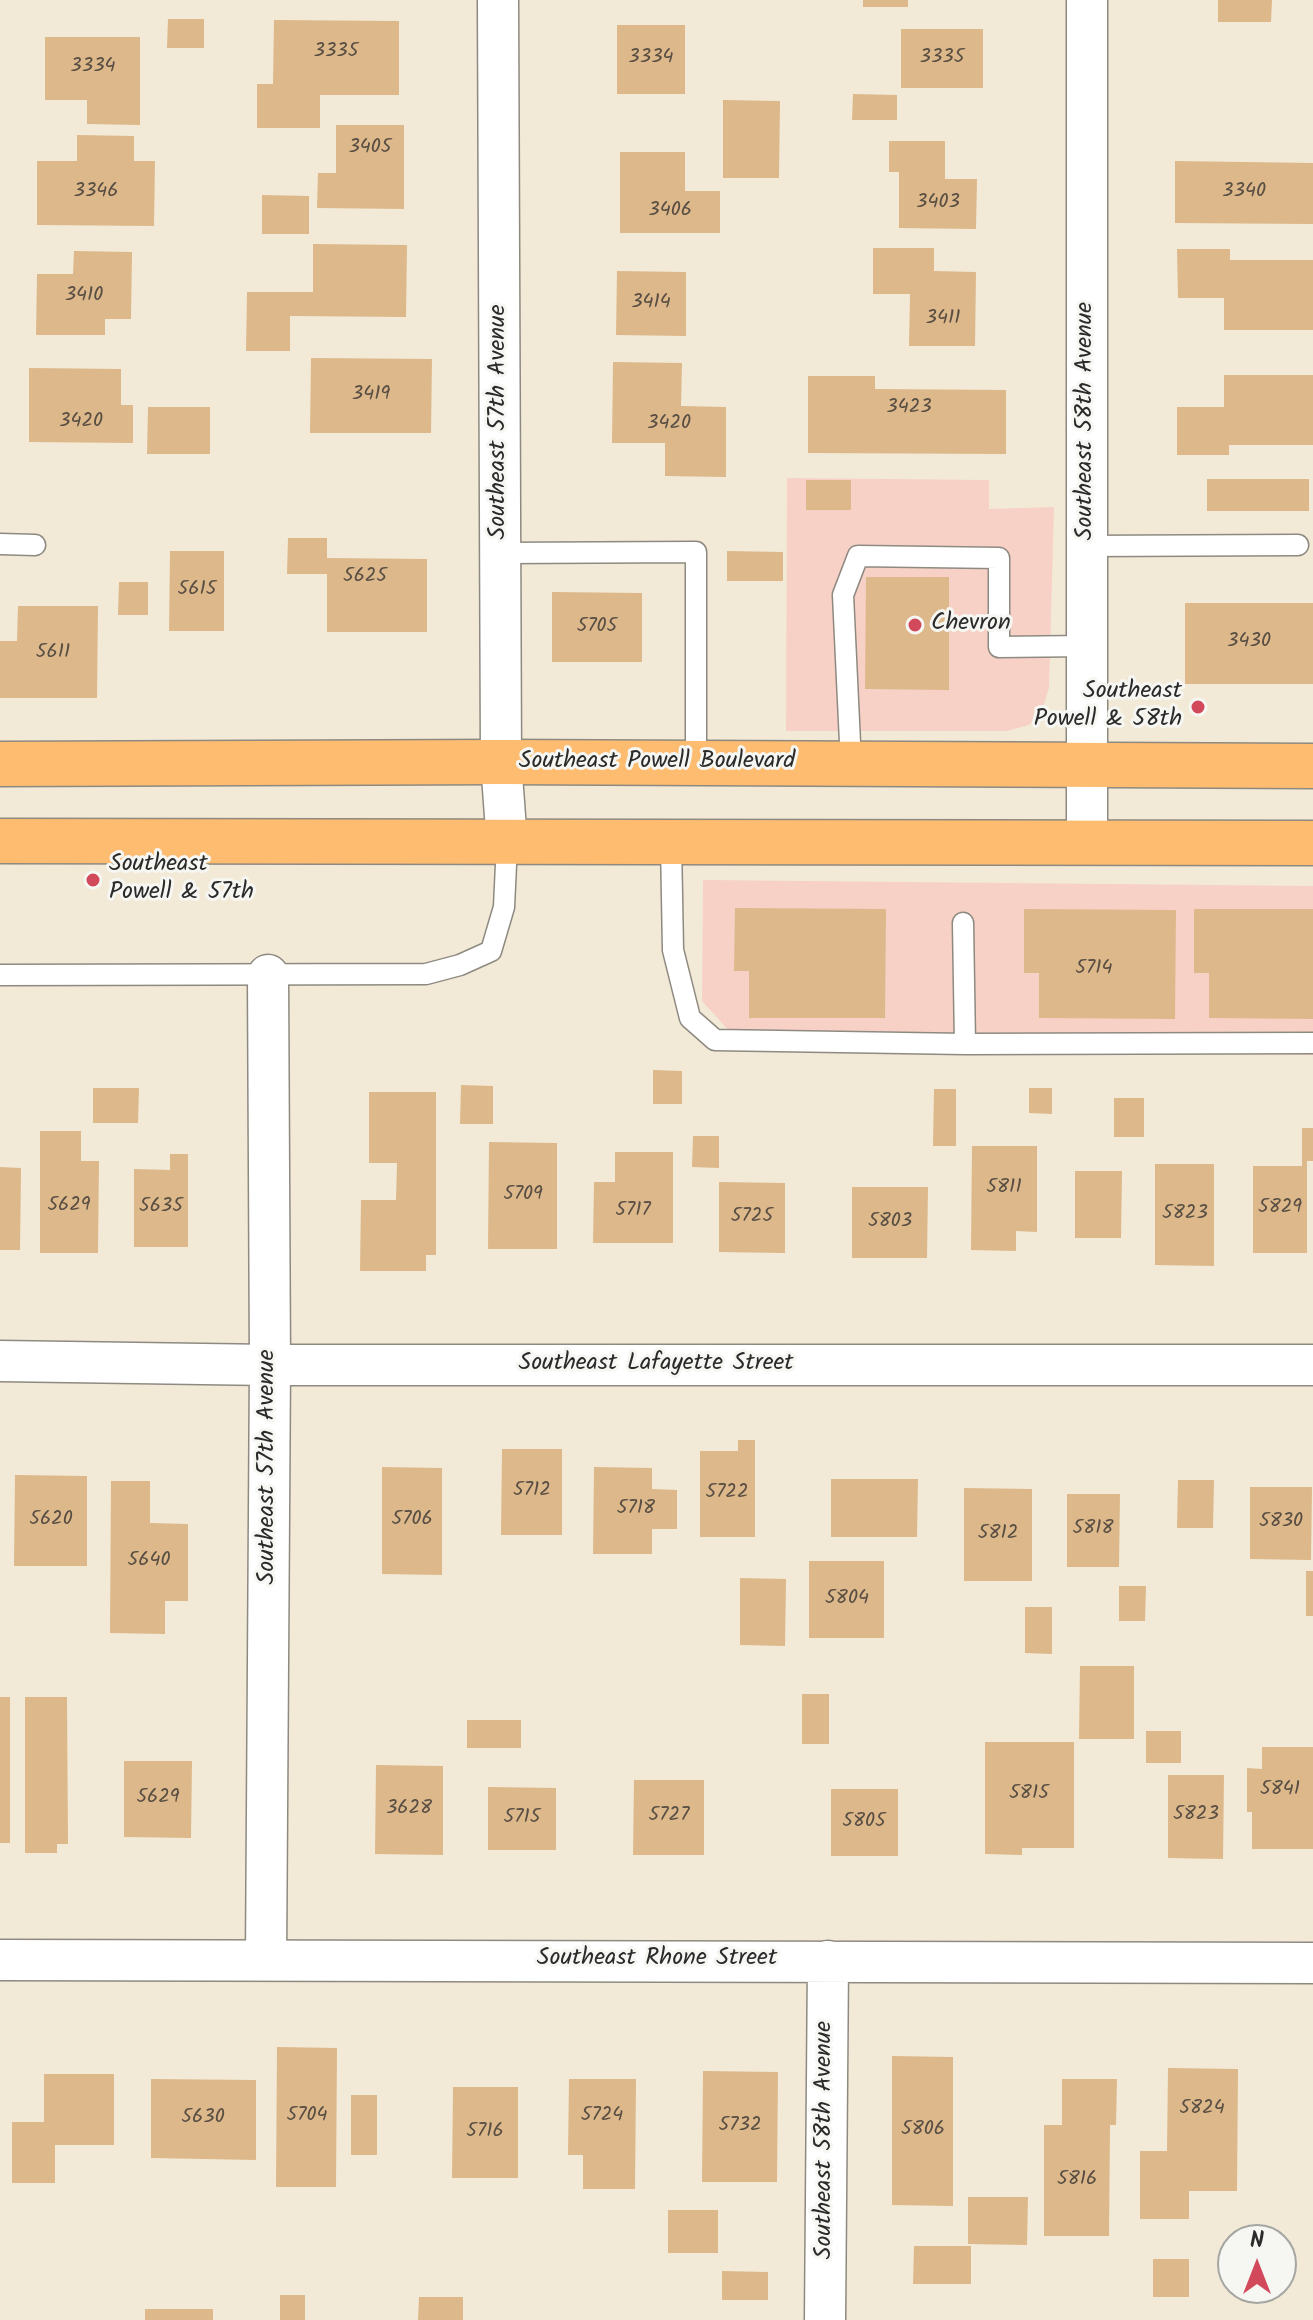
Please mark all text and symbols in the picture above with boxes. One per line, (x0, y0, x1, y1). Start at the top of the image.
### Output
house number: 3335 (314, 41, 358, 65)
house number: 3334 (628, 47, 674, 71)
house number: 3335 (920, 47, 964, 71)
house number: 3334 (70, 56, 116, 80)
house number: 3405 (348, 137, 392, 161)
house number: 3346 (74, 181, 118, 205)
house number: 3340 (1222, 181, 1266, 205)
house number: 3403 (916, 192, 960, 216)
house number: 3406 (648, 200, 692, 224)
house number: 3410 (65, 285, 103, 309)
house number: 3414 (631, 292, 671, 316)
street label: Southeast 58th Avenue (1073, 302, 1101, 540)
street label: Southeast 57th Avenue (486, 305, 514, 539)
house number: 3411 (926, 308, 960, 332)
house number: 3419 (352, 384, 390, 408)
house number: 3423 (886, 397, 932, 421)
house number: 3420 (59, 411, 103, 435)
house number: 3420 (647, 413, 691, 437)
house number: 5625 (343, 566, 387, 590)
house number: 5615 (178, 579, 216, 603)
place label: Chevron (931, 611, 1011, 639)
house number: 5705 (577, 616, 617, 640)
marker: Chevron (906, 616, 924, 634)
house number: 3430 (1227, 631, 1271, 655)
house number: 5611 (36, 642, 70, 666)
place label: Southeast Powell & 58th (1034, 679, 1182, 735)
marker: Southeast Powell & 58th (1189, 698, 1207, 716)
street label: Southeast Powell Boulevard (519, 749, 795, 777)
place label: Southeast Powell & 57th (109, 852, 254, 908)
marker: Southeast Powell & 57th (84, 871, 102, 889)
house number: 5714 (1075, 958, 1113, 982)
house number: 5811 (986, 1177, 1022, 1201)
house number: 5709 (503, 1184, 543, 1208)
house number: 5629 (47, 1195, 91, 1219)
house number: 5635 (139, 1196, 183, 1220)
house number: 5829 (1258, 1197, 1302, 1221)
house number: 5717 (615, 1200, 651, 1224)
house number: 5823 (1162, 1203, 1208, 1227)
house number: 5725 (731, 1206, 773, 1230)
house number: 5803 (868, 1211, 912, 1235)
street label: Southeast 57th Avenue (255, 1350, 283, 1584)
street label: Southeast Lafayette Street (518, 1351, 794, 1379)
house number: 5712 (513, 1480, 551, 1504)
house number: 5722 (705, 1482, 749, 1506)
house number: 5718 (617, 1498, 655, 1522)
house number: 5620 (29, 1509, 73, 1533)
house number: 5706 (391, 1509, 433, 1533)
house number: 5830 (1259, 1511, 1303, 1535)
house number: 5818 (1072, 1518, 1114, 1542)
house number: 5812 (978, 1523, 1018, 1547)
house number: 5640 (128, 1550, 170, 1574)
house number: 5804 (825, 1588, 869, 1612)
house number: 5841 (1260, 1779, 1300, 1803)
house number: 5815 (1009, 1783, 1049, 1807)
house number: 5629 (136, 1787, 180, 1811)
house number: 3628 (386, 1798, 432, 1822)
house number: 5823 (1173, 1804, 1219, 1828)
house number: 5727 (649, 1805, 689, 1829)
house number: 5715 (504, 1807, 540, 1831)
house number: 5805 (842, 1811, 886, 1835)
street label: Southeast Rhone Street (537, 1946, 777, 1974)
street label: Southeast 58th Avenue (812, 2021, 840, 2259)
house number: 5824 (1179, 2098, 1225, 2122)
house number: 5704 (287, 2105, 327, 2129)
house number: 5724 (581, 2105, 623, 2129)
house number: 5630 (181, 2107, 225, 2131)
house number: 5732 (719, 2115, 761, 2139)
house number: 5806 (901, 2119, 945, 2143)
house number: 5716 (466, 2121, 504, 2145)
house number: 5816 (1057, 2169, 1097, 2193)
north arrow (1217, 2224, 1297, 2304)
text: N (1250, 2224, 1264, 2259)

